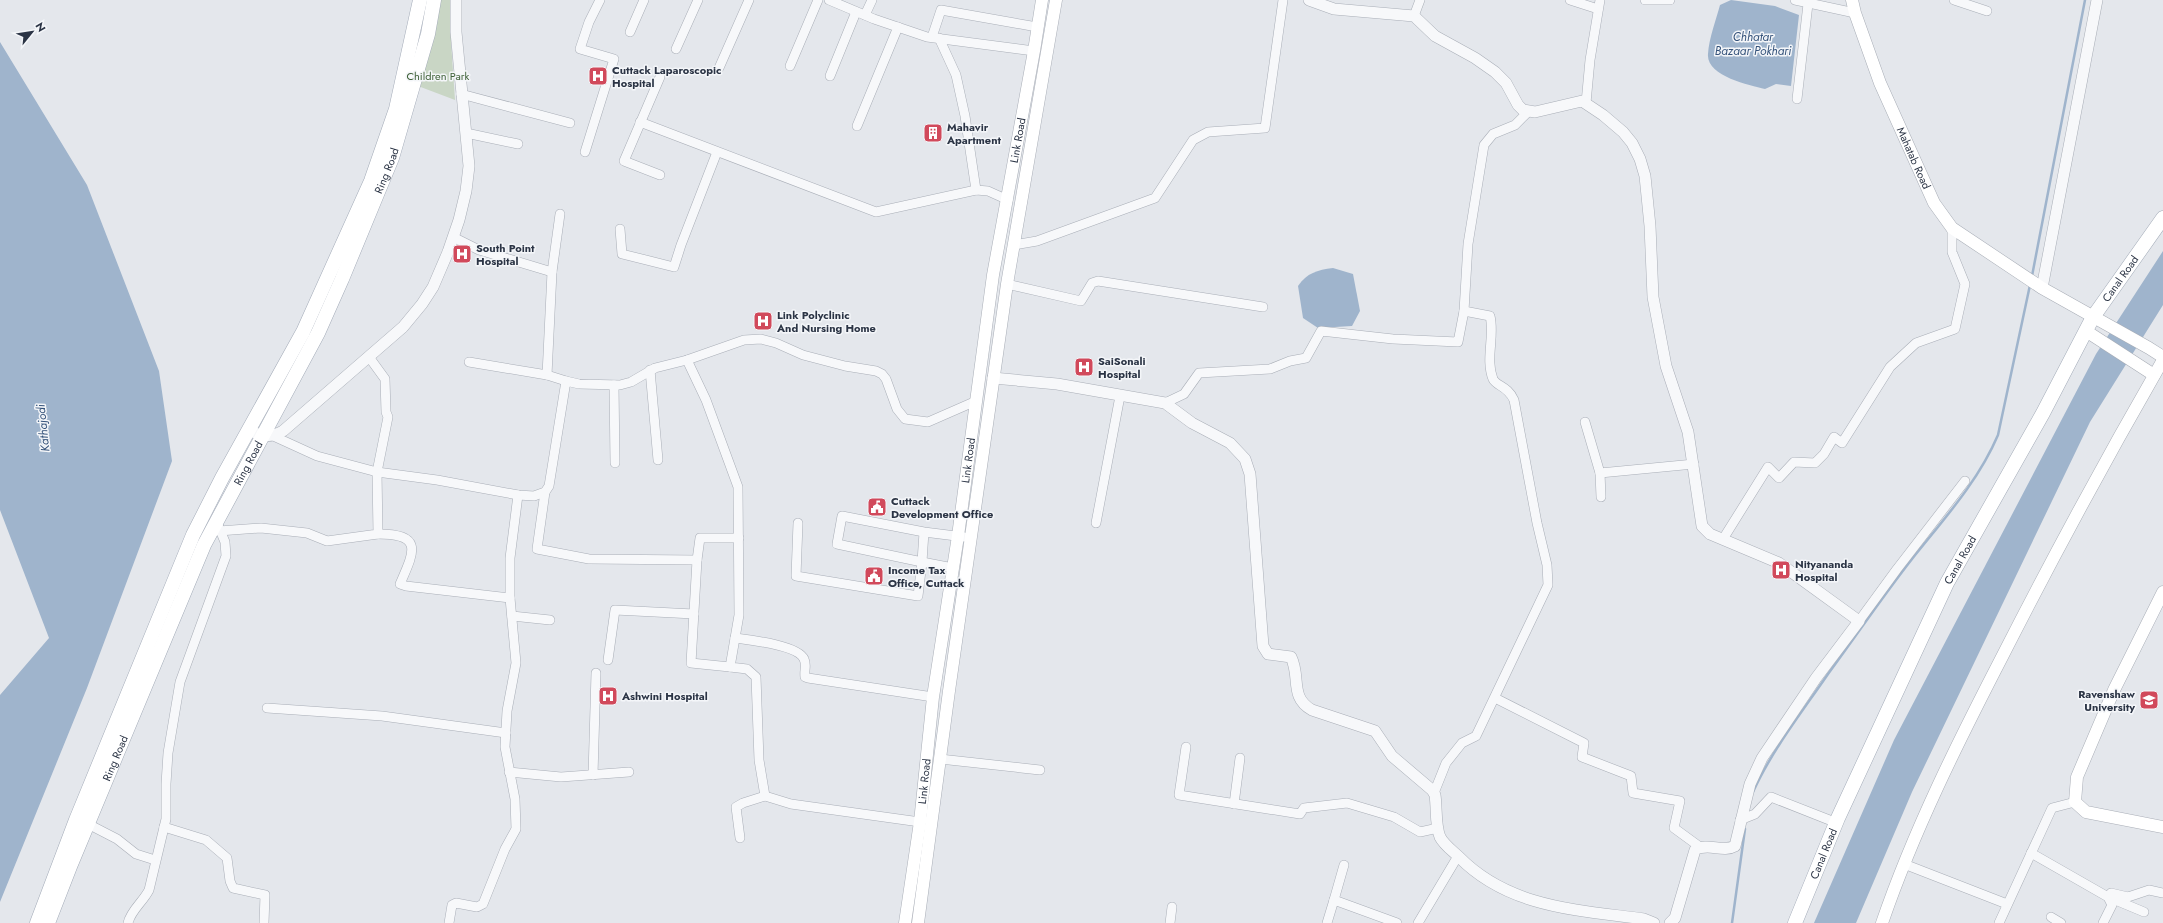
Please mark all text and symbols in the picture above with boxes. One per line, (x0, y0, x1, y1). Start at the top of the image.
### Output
north arrow (12, 12, 52, 52)
text: N (32, 19, 50, 35)
water label: Chhatar Bazaar Pokhari (1715, 28, 1792, 60)
place label: Cuttack Laparoscopic Hospital (612, 62, 722, 91)
hospital icon: Cuttack Laparoscopic Hospital (587, 65, 609, 87)
park label: Children Park (407, 68, 470, 84)
street label: Link Road (1006, 116, 1030, 164)
place label: Mahavir Apartment (946, 119, 1001, 148)
building icon: Mahavir Apartment (922, 122, 944, 144)
street label: Mahatab Road (1893, 124, 1935, 192)
street label: Ring Road (370, 146, 403, 196)
place label: South Point Hospital (476, 240, 535, 269)
hospital icon: South Point Hospital (451, 243, 473, 265)
street label: Canal Road (2098, 252, 2142, 305)
place label: Link Polyclinic And Nursing Home (776, 307, 876, 336)
hospital icon: Link Polyclinic And Nursing Home (752, 310, 774, 332)
place label: SaiSonali Hospital (1098, 353, 1145, 382)
hospital icon: SaiSonali Hospital (1073, 356, 1095, 378)
water label: Kathajodi (31, 402, 54, 453)
street label: Link Road (957, 437, 979, 484)
street label: Ring Road (230, 438, 267, 488)
place label: Cuttack Development Office (891, 493, 993, 522)
public building icon: Cuttack Development Office (866, 496, 888, 518)
street label: Canal Road (1940, 533, 1980, 587)
place label: Nityananda Hospital (1795, 556, 1853, 585)
hospital icon: Nityananda Hospital (1770, 559, 1792, 581)
place label: Income Tax Office, Cuttack (888, 562, 965, 591)
public building icon: Income Tax Office, Cuttack (863, 565, 885, 587)
hospital icon: Ashwini Hospital (597, 685, 619, 707)
place label: Ravenshaw University (2078, 686, 2136, 715)
place label: Ashwini Hospital (621, 688, 708, 704)
school or university icon: Ravenshaw University (2138, 689, 2160, 711)
street label: Ring Road (98, 733, 132, 783)
street label: Link Road (914, 758, 935, 805)
street label: Canal Road (1806, 826, 1841, 881)

